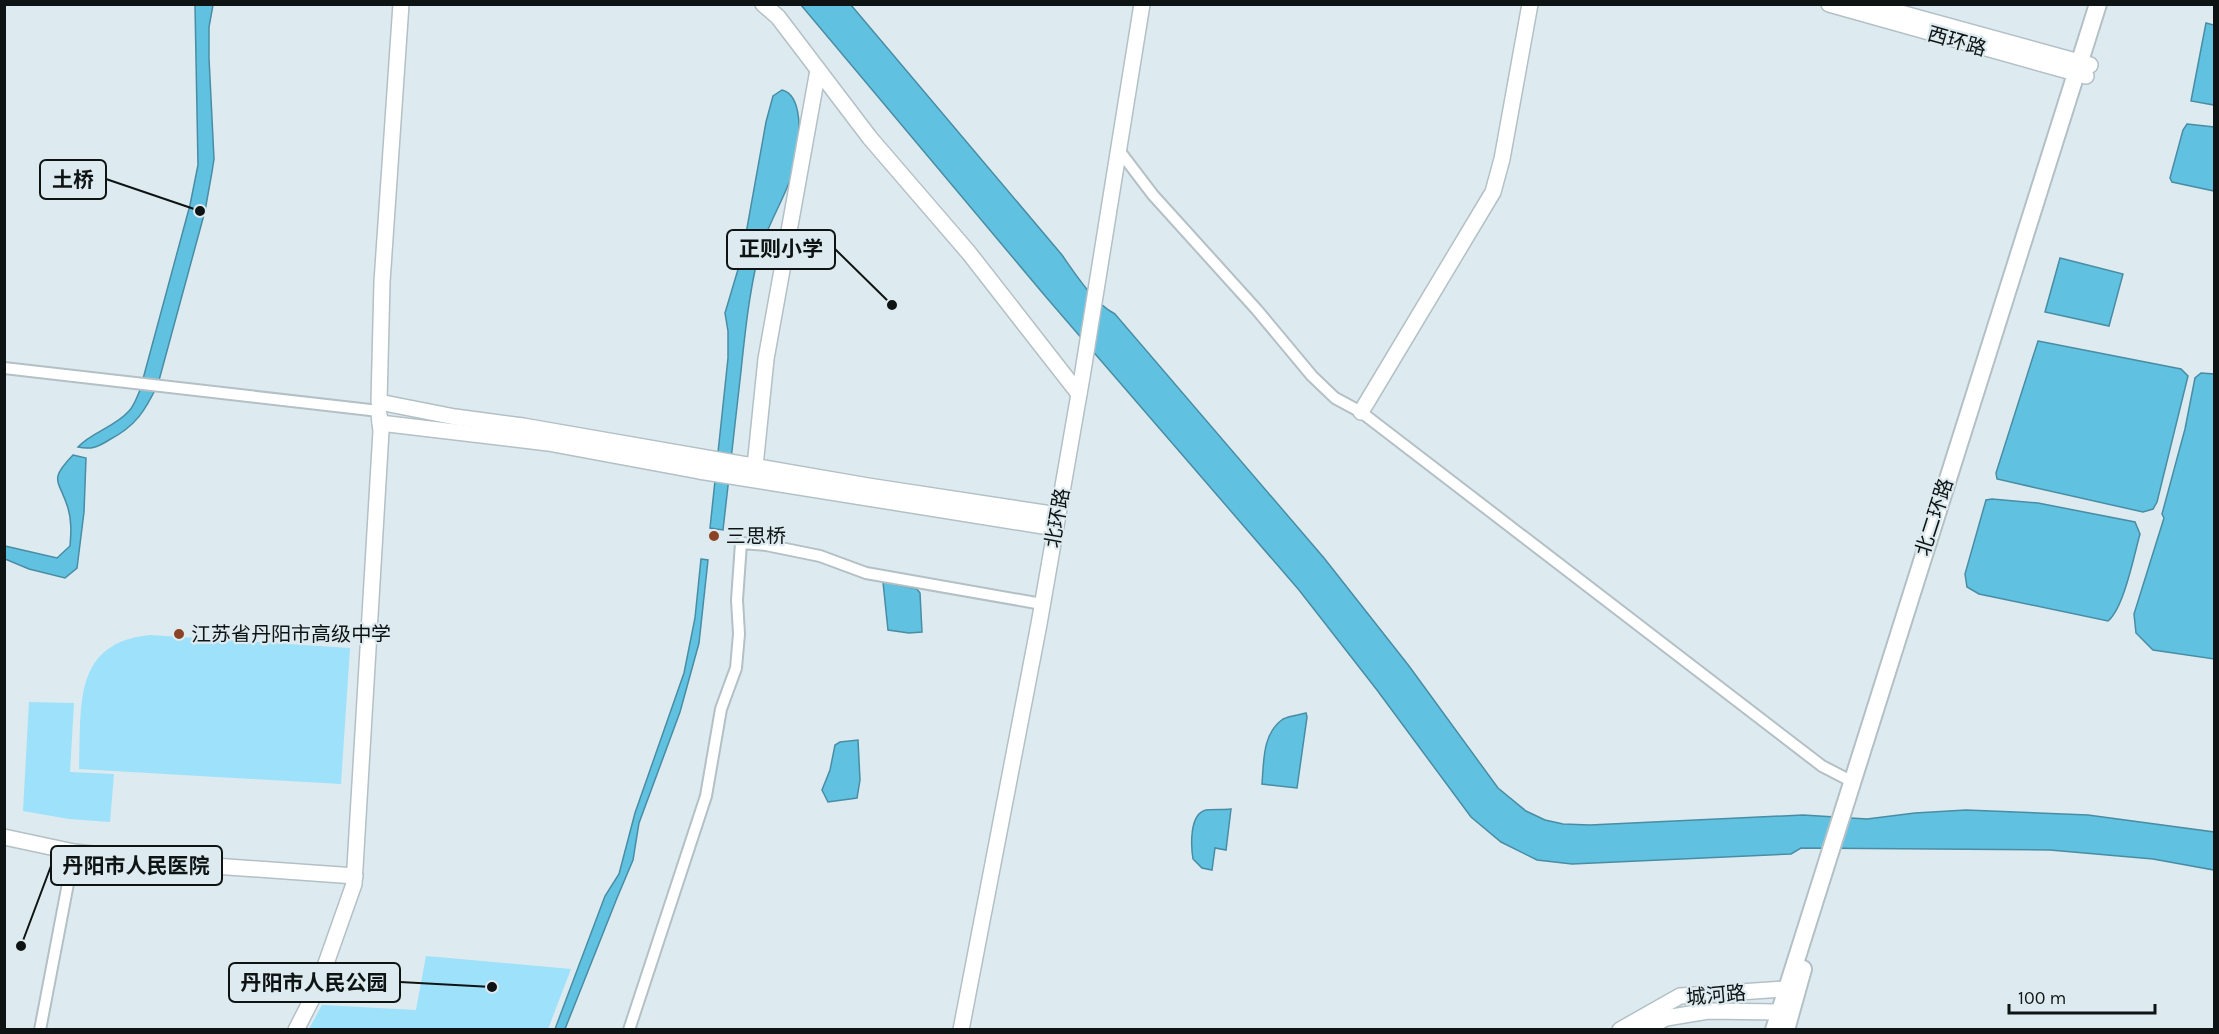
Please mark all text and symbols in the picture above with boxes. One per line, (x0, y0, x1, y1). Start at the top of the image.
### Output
street label: 西环路 (1925, 22, 1989, 61)
callout: 土桥 (40, 160, 106, 199)
text: 土桥 (52, 168, 94, 192)
callout: 正则小学 (727, 230, 835, 269)
text: 正则小学 (739, 237, 823, 261)
street label: 北二环路 (1911, 476, 1958, 559)
street label: 北环路 (1041, 487, 1074, 550)
place label: 三思桥 (726, 525, 786, 548)
marker: 三思桥 (707, 529, 721, 543)
place label: 江苏省丹阳市高级中学 (191, 623, 391, 646)
marker: 江苏省丹阳市高级中学 (172, 627, 186, 641)
callout: 丹阳市人民医院 (51, 846, 222, 885)
text: 丹阳市人民医院 (63, 854, 210, 878)
callout: 丹阳市人民公园 (229, 963, 400, 1002)
text: 丹阳市人民公园 (241, 971, 388, 995)
scale bar (2009, 977, 2154, 1015)
street label: 城河路 (1685, 981, 1747, 1010)
text: 100 m (2018, 987, 2066, 1009)

